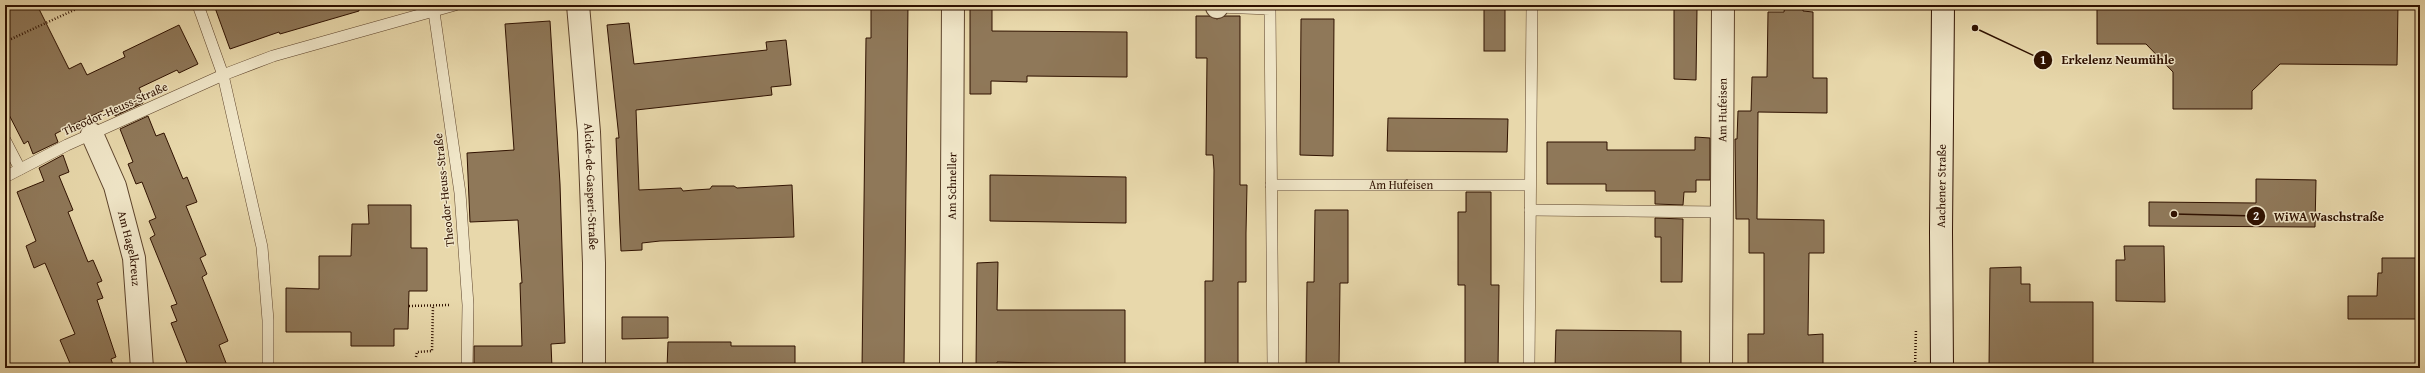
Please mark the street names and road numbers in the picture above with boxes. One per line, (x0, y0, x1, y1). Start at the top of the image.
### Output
street label: Theodor-Heuss-Straße (59, 77, 171, 139)
street label: Am Hufeisen (1713, 78, 1731, 142)
street label: Alcide-de-Gasperi-Straße (580, 122, 603, 251)
street label: Theodor-Heuss-Straße (429, 132, 458, 248)
street label: Aachener Straße (1932, 144, 1950, 228)
street label: Am Schneller (943, 152, 960, 220)
street label: Am Hufeisen (1369, 176, 1433, 193)
street label: Am Hagelkreuz (114, 209, 145, 287)

